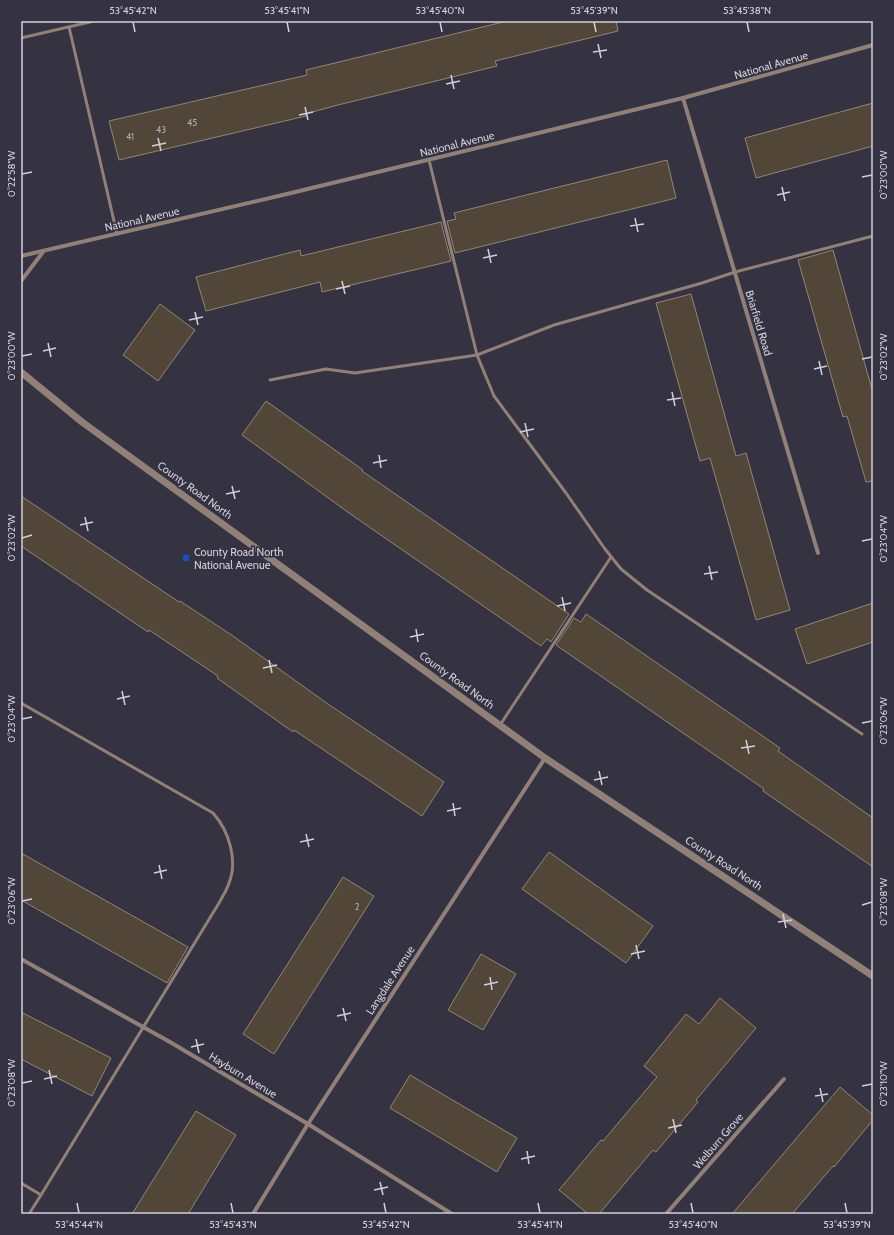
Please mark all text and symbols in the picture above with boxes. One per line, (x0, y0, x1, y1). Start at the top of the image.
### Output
text: 53°45'42"N (109, 4, 157, 17)
text: 53°45'41"N (264, 4, 310, 17)
text: 53°45'40"N (415, 4, 465, 17)
text: 53°45'39"N (570, 4, 618, 17)
text: 53°45'38"N (723, 4, 771, 17)
street label: National Avenue (732, 48, 810, 82)
house number: 45 (187, 117, 197, 128)
house number: 43 (156, 124, 166, 135)
street label: National Avenue (418, 128, 496, 160)
house number: 41 (126, 131, 134, 142)
text: 0°22'58"W (5, 150, 18, 197)
text: 0°23'00"W (877, 150, 890, 199)
street label: National Avenue (103, 204, 181, 234)
street label: Briarfield Road (742, 289, 776, 357)
text: 0°23'00"W (5, 331, 18, 380)
text: 0°23'02"W (877, 333, 890, 381)
street label: County Road North (155, 458, 235, 522)
text: 0°23'02"W (5, 514, 18, 562)
text: 0°23'04"W (877, 515, 890, 563)
place label: County Road North National Avenue (194, 545, 283, 572)
marker: County Road North National Avenue (181, 553, 191, 563)
street label: County Road North (417, 648, 497, 712)
text: 0°23'04"W (5, 695, 18, 743)
text: 0°23'06"W (877, 697, 890, 745)
street label: County Road North (683, 833, 765, 893)
text: 0°23'06"W (5, 877, 18, 925)
text: 0°23'08"W (877, 877, 890, 926)
house number: 2 (355, 901, 360, 912)
street label: Langdale Avenue (363, 943, 418, 1017)
street label: Hayburn Avenue (206, 1049, 280, 1101)
text: 0°23'08"W (5, 1058, 18, 1107)
text: 0°23'10"W (877, 1061, 890, 1107)
street label: Welburn Grove (690, 1110, 746, 1172)
text: 53°45'44"N (55, 1218, 103, 1231)
text: 53°45'43"N (209, 1218, 257, 1231)
text: 53°45'42"N (362, 1218, 410, 1231)
text: 53°45'41"N (517, 1218, 563, 1231)
text: 53°45'40"N (668, 1218, 718, 1231)
text: 53°45'39"N (823, 1218, 871, 1231)

